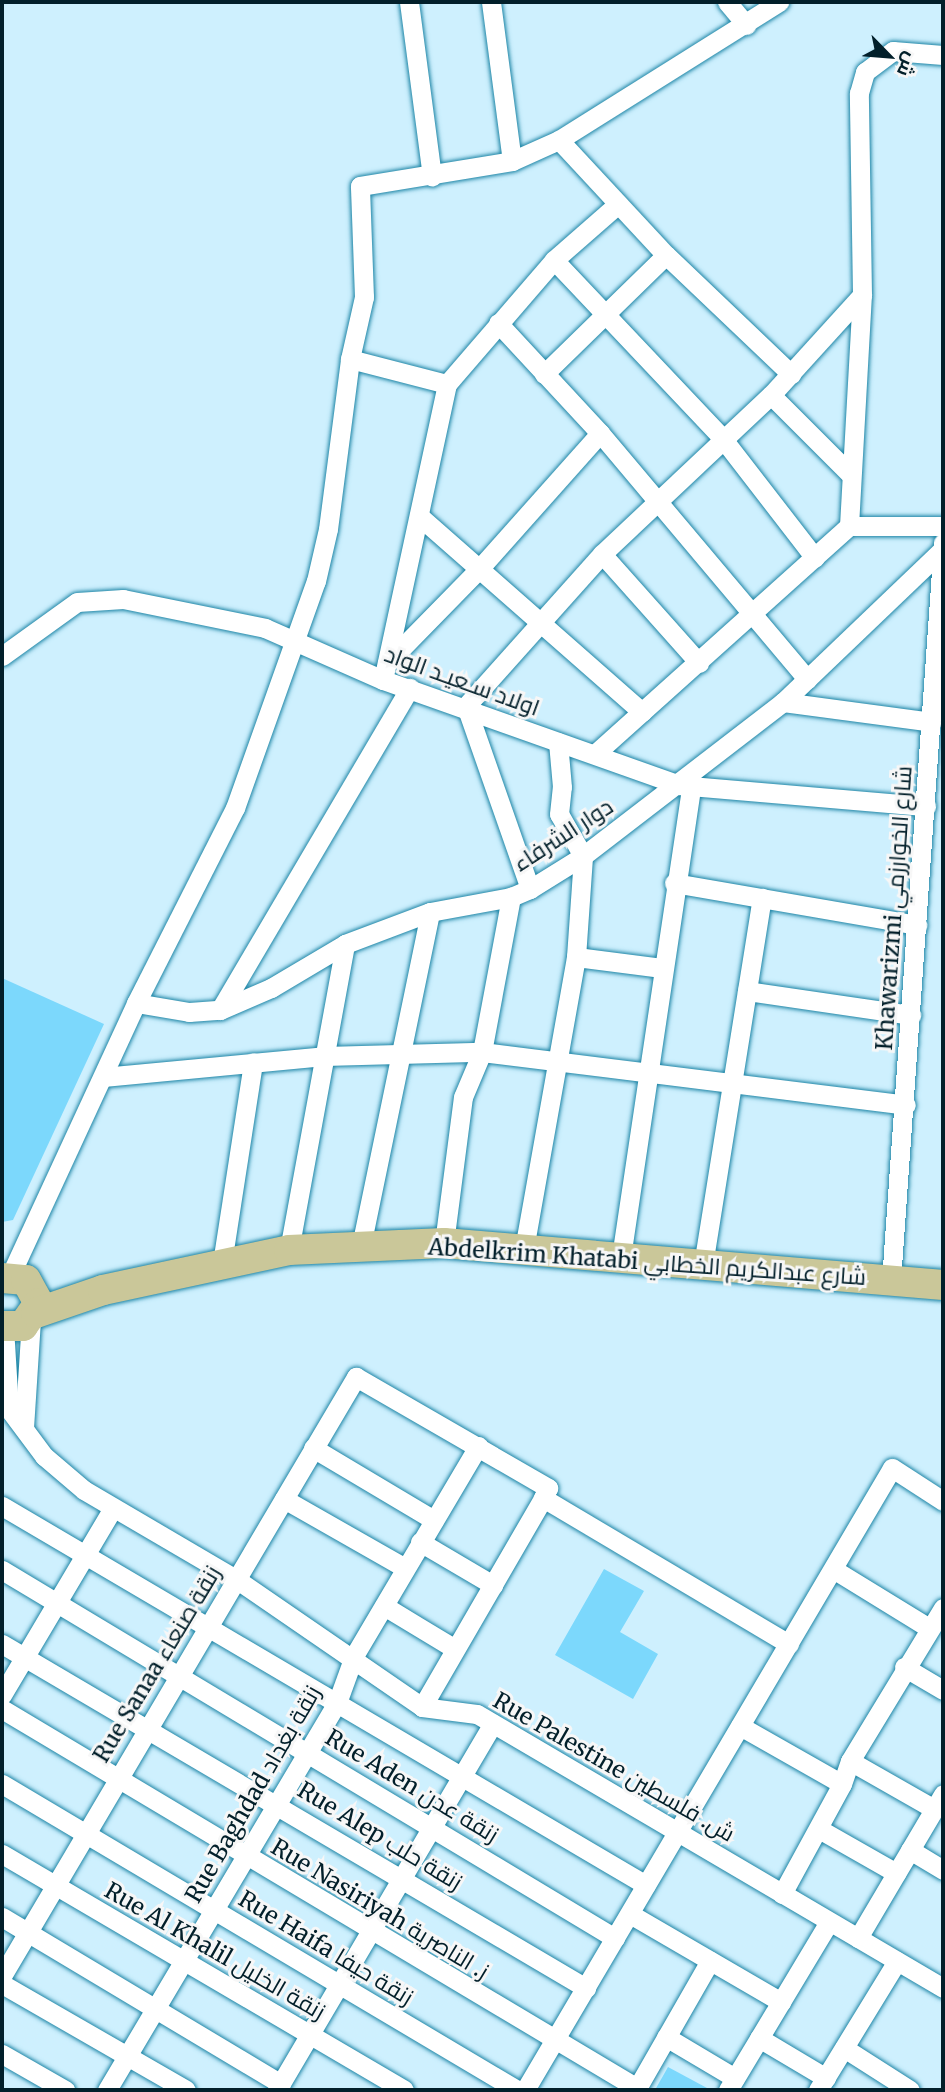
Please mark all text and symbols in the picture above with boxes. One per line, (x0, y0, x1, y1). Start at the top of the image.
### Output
north arrow (854, 21, 924, 91)
text: ش (892, 49, 924, 81)
street label: اولاد سـعيـد الواد (381, 640, 543, 722)
street label: Khawarizmi شارع الخوارزمي (870, 765, 918, 1051)
street label: دوار الشرفاء (508, 793, 618, 877)
street label: Abdelkrim Khatabi شارع عبدالكريم الخطابي (427, 1233, 867, 1291)
street label: Rue Sanaa زنقة صنعاء (87, 1561, 227, 1767)
street label: Rue Baghdad زنقة بغداد (179, 1680, 327, 1908)
street label: Rue Palestine ش. فلسطين (488, 1686, 740, 1848)
street label: Rue Aden زنقة عدن (320, 1723, 504, 1849)
street label: Rue Alep زنقة حلب (293, 1776, 467, 1896)
street label: Rue Nasiriyah ز. الناصرية (266, 1833, 494, 1985)
street label: Rue Al Khalil زنقة الخليل (100, 1877, 330, 2025)
street label: Rue Haifa زنقة حيفا (234, 1885, 418, 2011)

